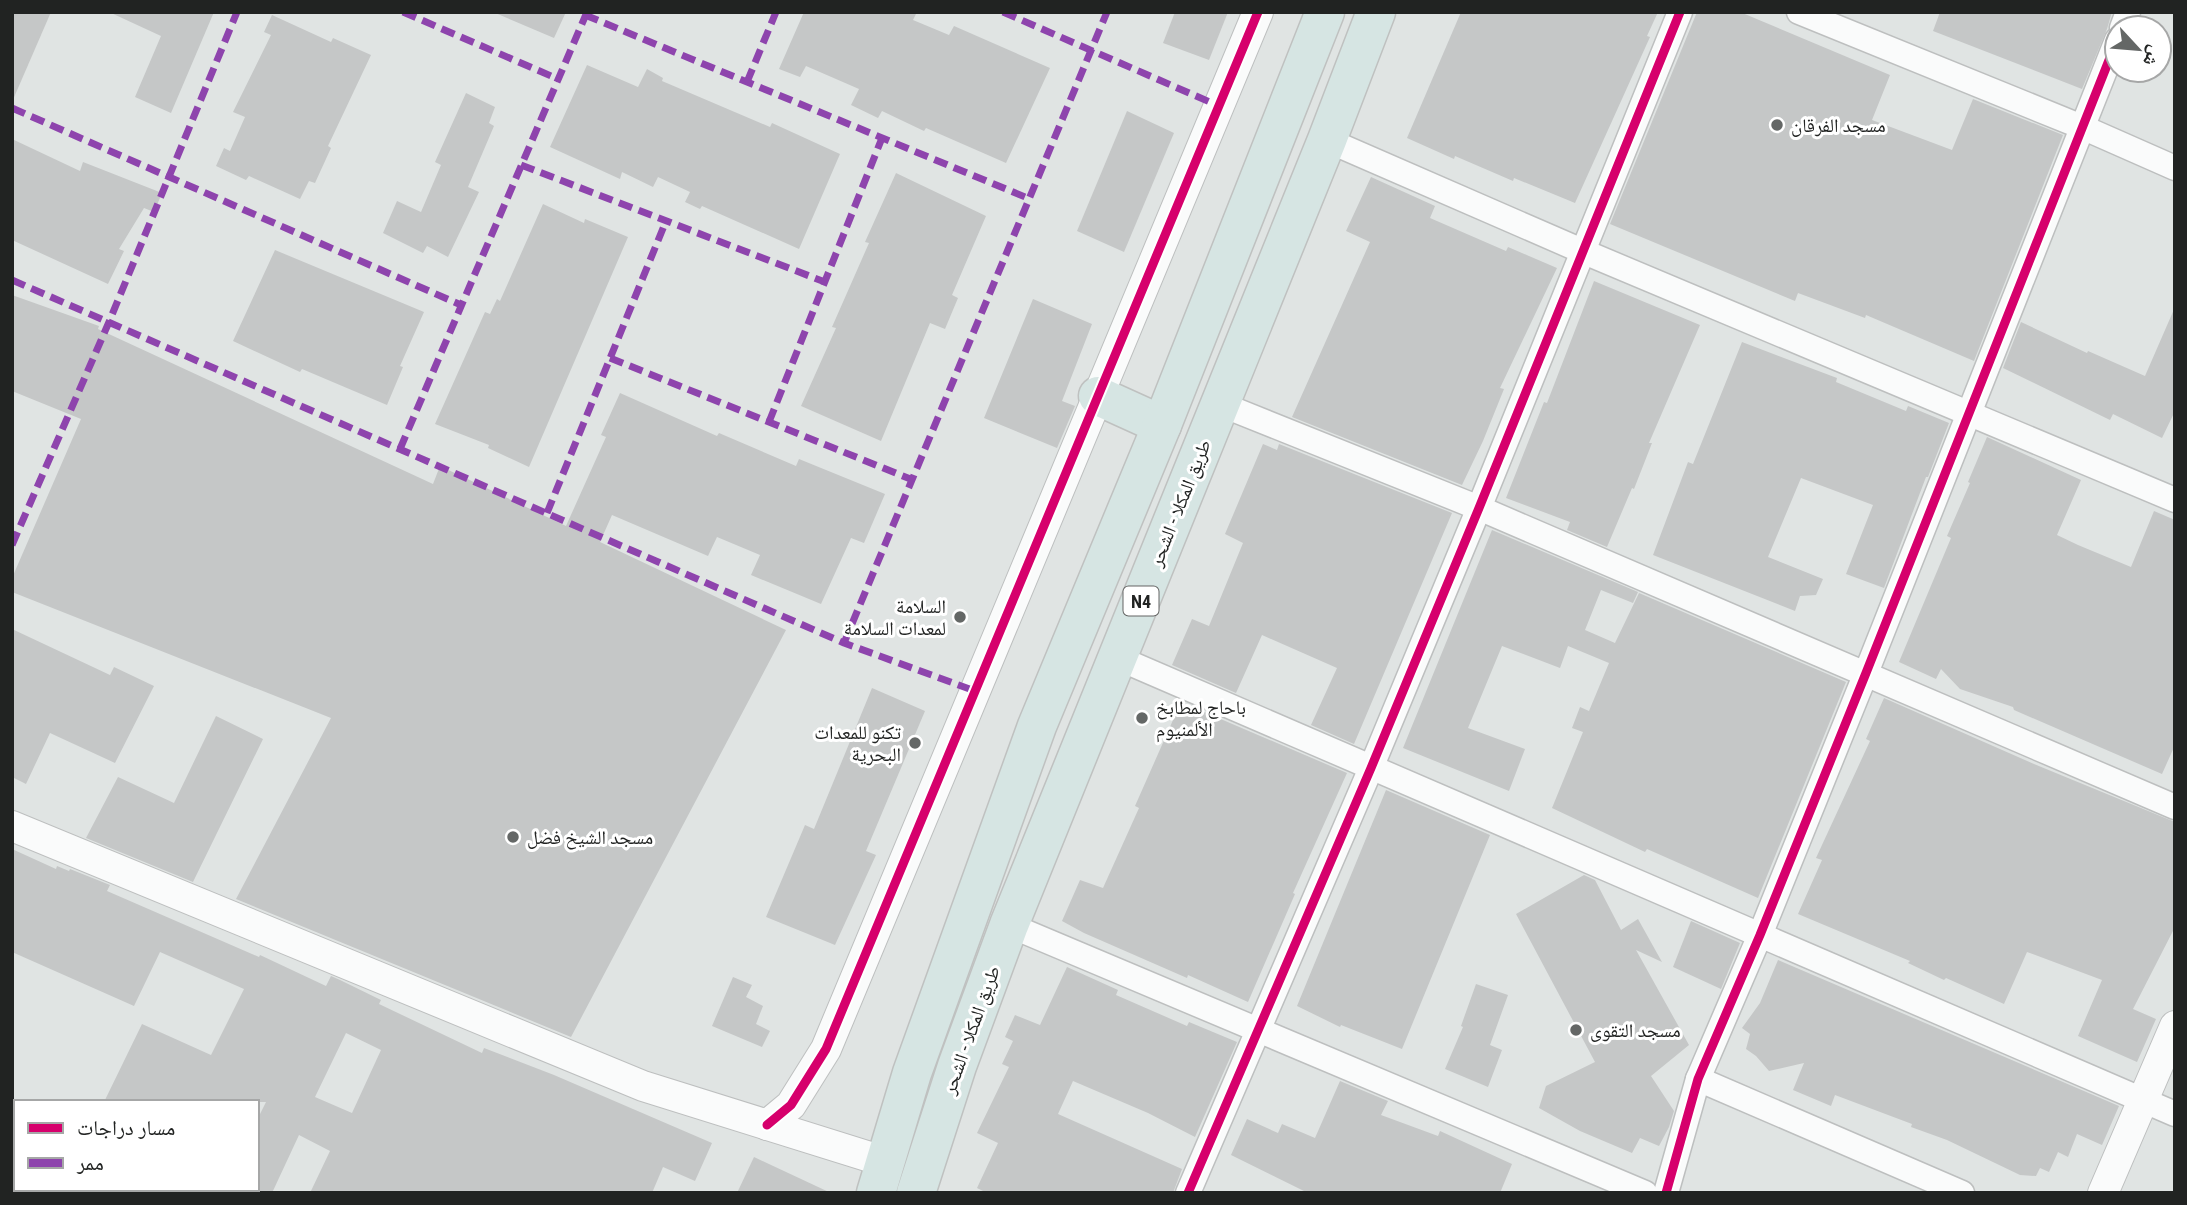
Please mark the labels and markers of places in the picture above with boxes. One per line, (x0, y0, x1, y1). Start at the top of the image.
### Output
place label: مسجد الفرقان (1791, 114, 1886, 137)
marker: مسجد الفرقان (1769, 117, 1785, 133)
place label: السلامة لمعدات السلامة (844, 595, 946, 640)
marker: السلامة لمعدات السلامة (952, 609, 968, 625)
place label: باحاج لمطابخ الألمنيوم (1156, 696, 1246, 743)
marker: باحاج لمطابخ الألمنيوم (1134, 710, 1150, 726)
place label: تكنو للمعدات البحرية (814, 721, 901, 766)
marker: تكنو للمعدات البحرية (907, 735, 923, 751)
place label: مسجد الشيخ فضل (527, 826, 653, 850)
marker: مسجد الشيخ فضل (505, 829, 521, 845)
place label: مسجد التقوى (1590, 1019, 1681, 1042)
marker: مسجد التقوى (1568, 1022, 1584, 1038)

